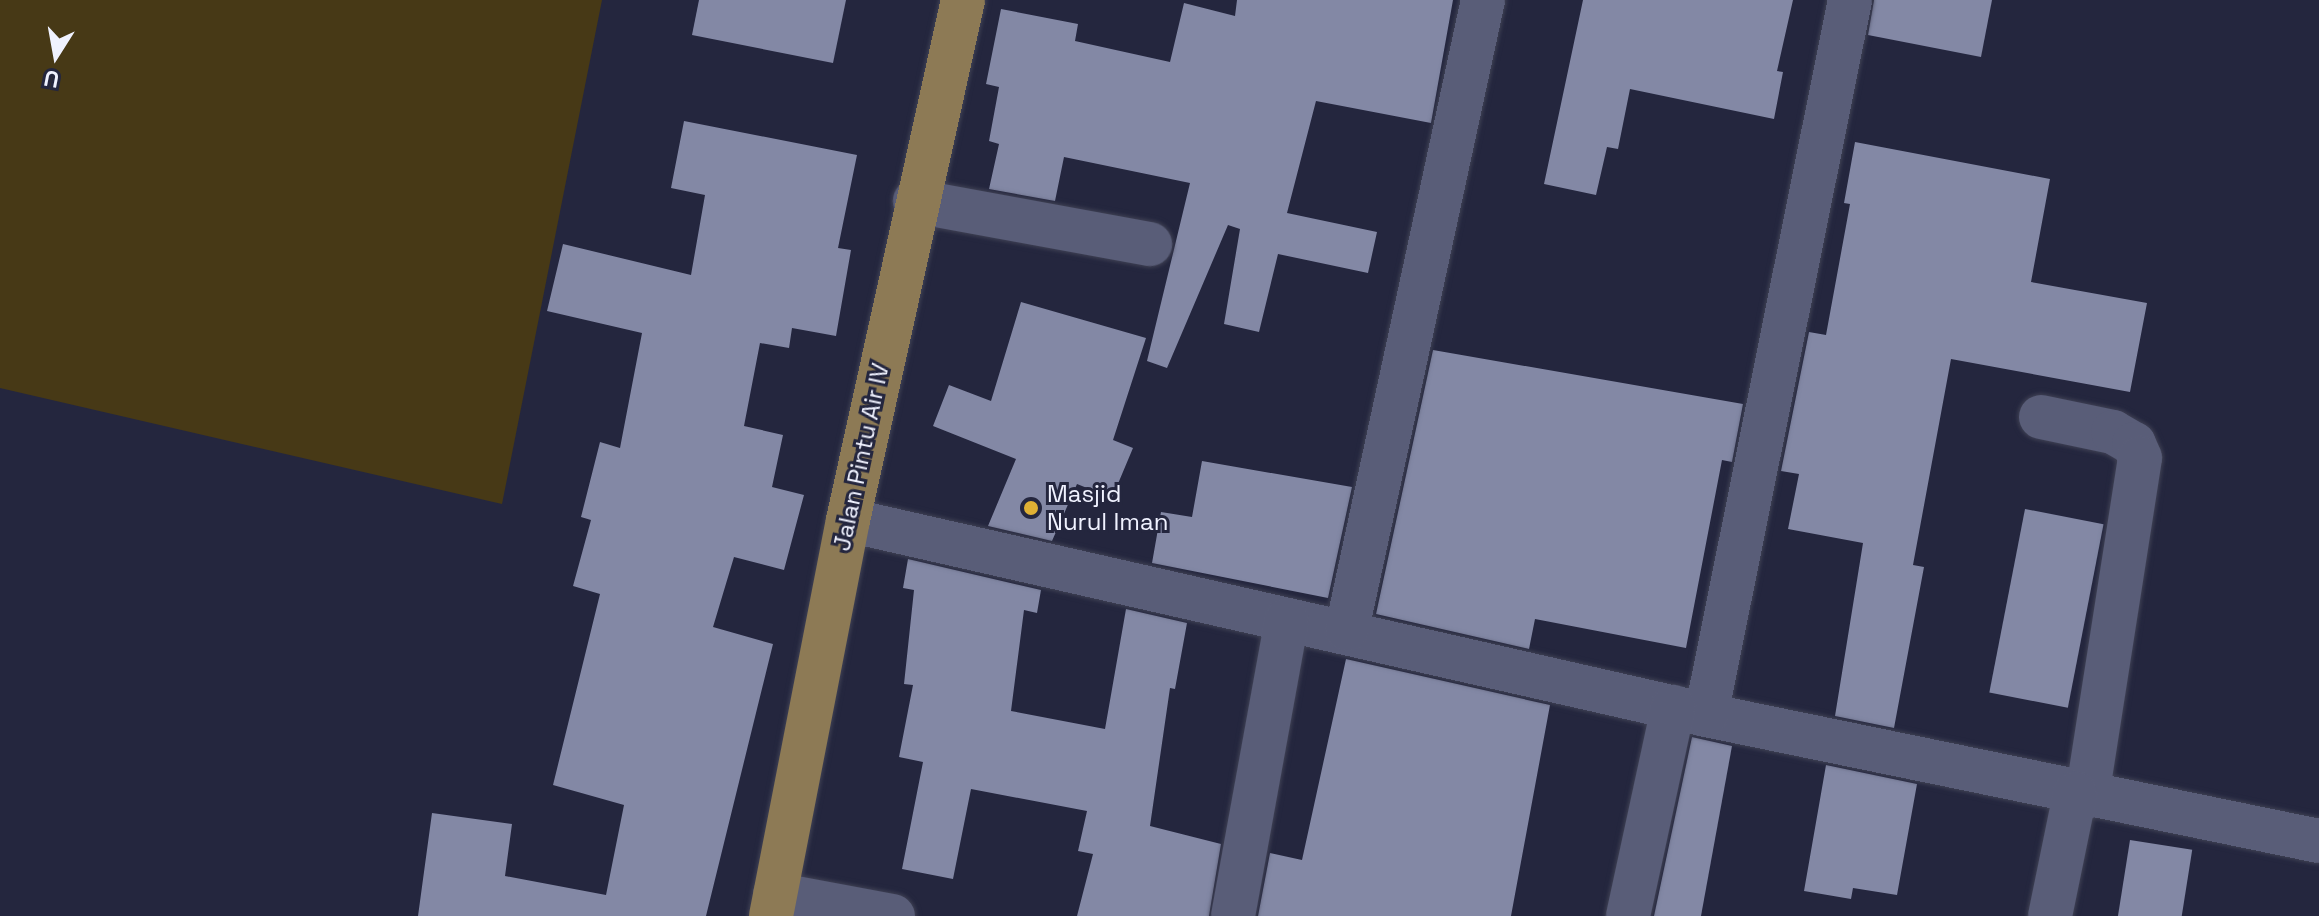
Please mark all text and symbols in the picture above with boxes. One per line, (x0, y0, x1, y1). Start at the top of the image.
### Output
north arrow (16, 16, 96, 96)
text: U (41, 64, 61, 95)
street label: Jalan Pintu Air IV (827, 360, 895, 554)
place label: Masjid Nurul Iman (1047, 480, 1168, 536)
marker: Masjid Nurul Iman (1022, 499, 1040, 517)

